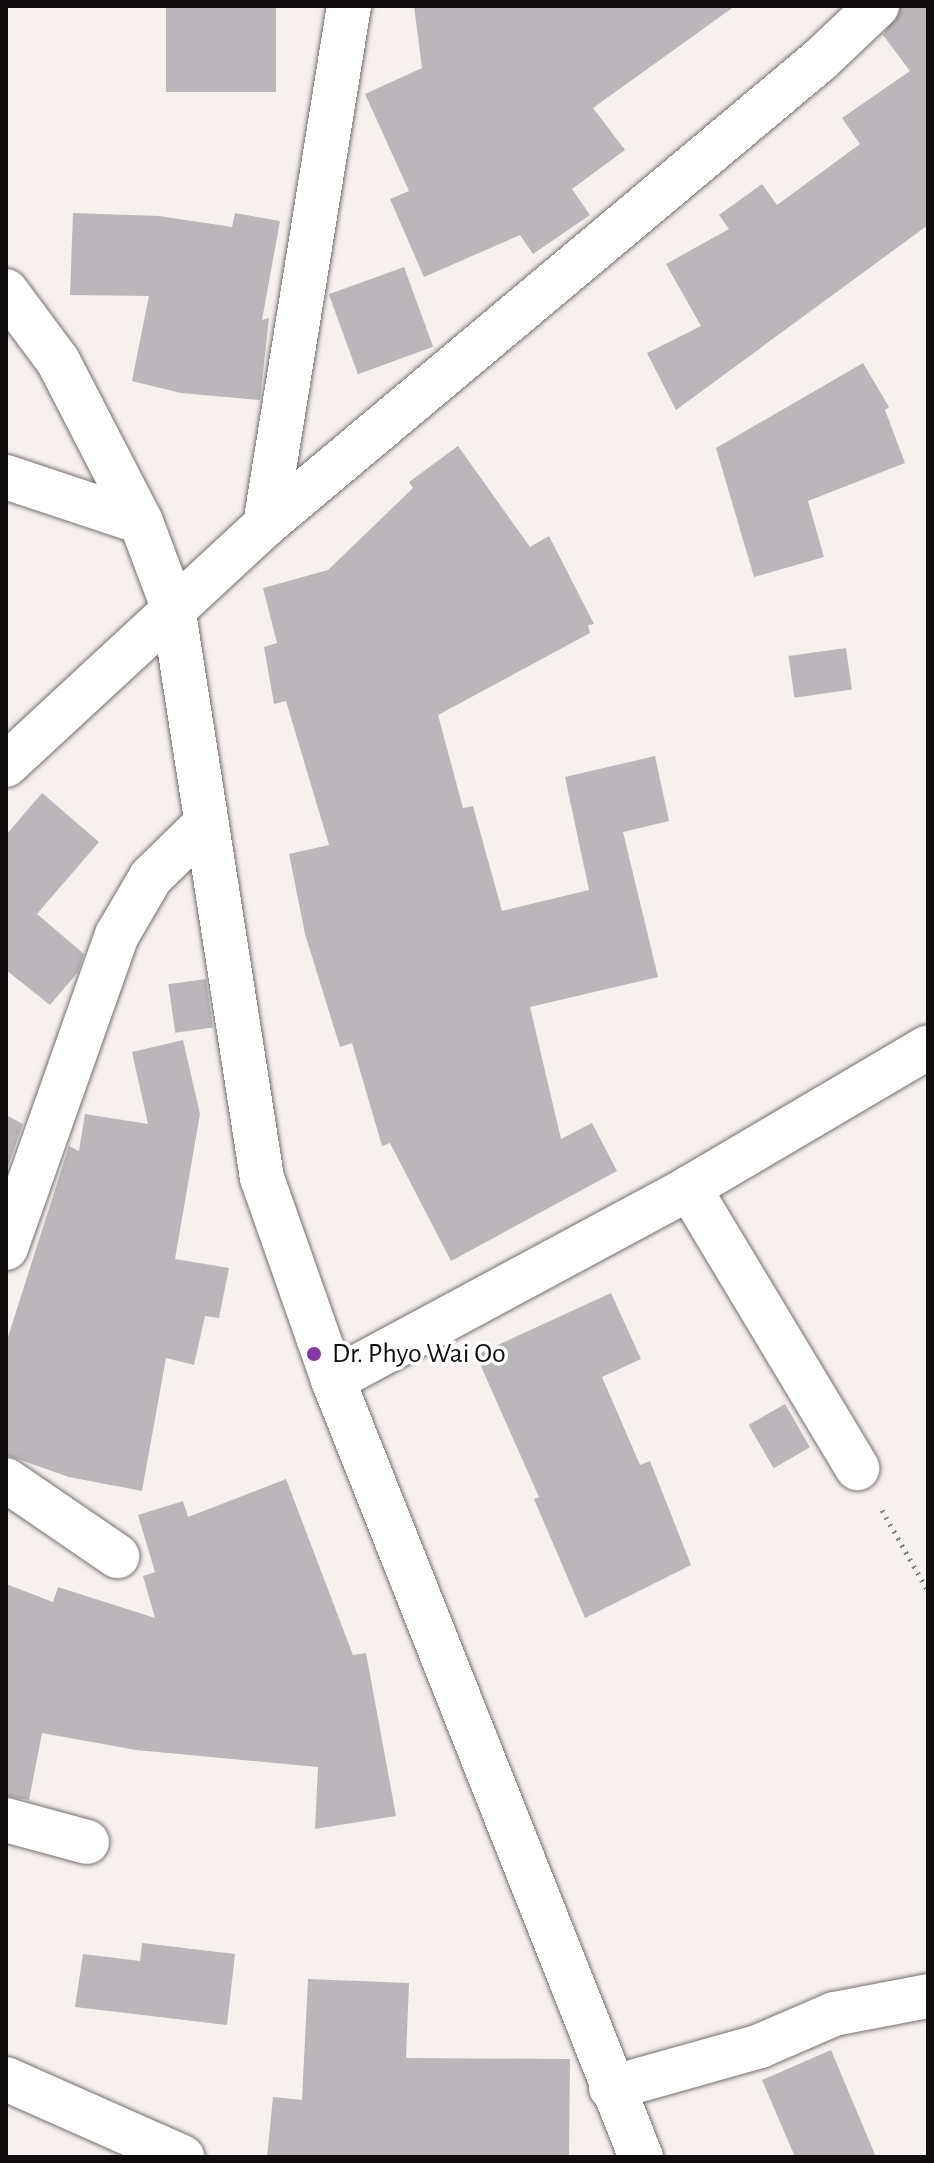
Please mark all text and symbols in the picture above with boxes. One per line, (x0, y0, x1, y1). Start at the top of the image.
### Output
place label: Dr. Phyo Wai Oo (332, 1337, 506, 1371)
marker: Dr. Phyo Wai Oo (303, 1343, 325, 1365)

